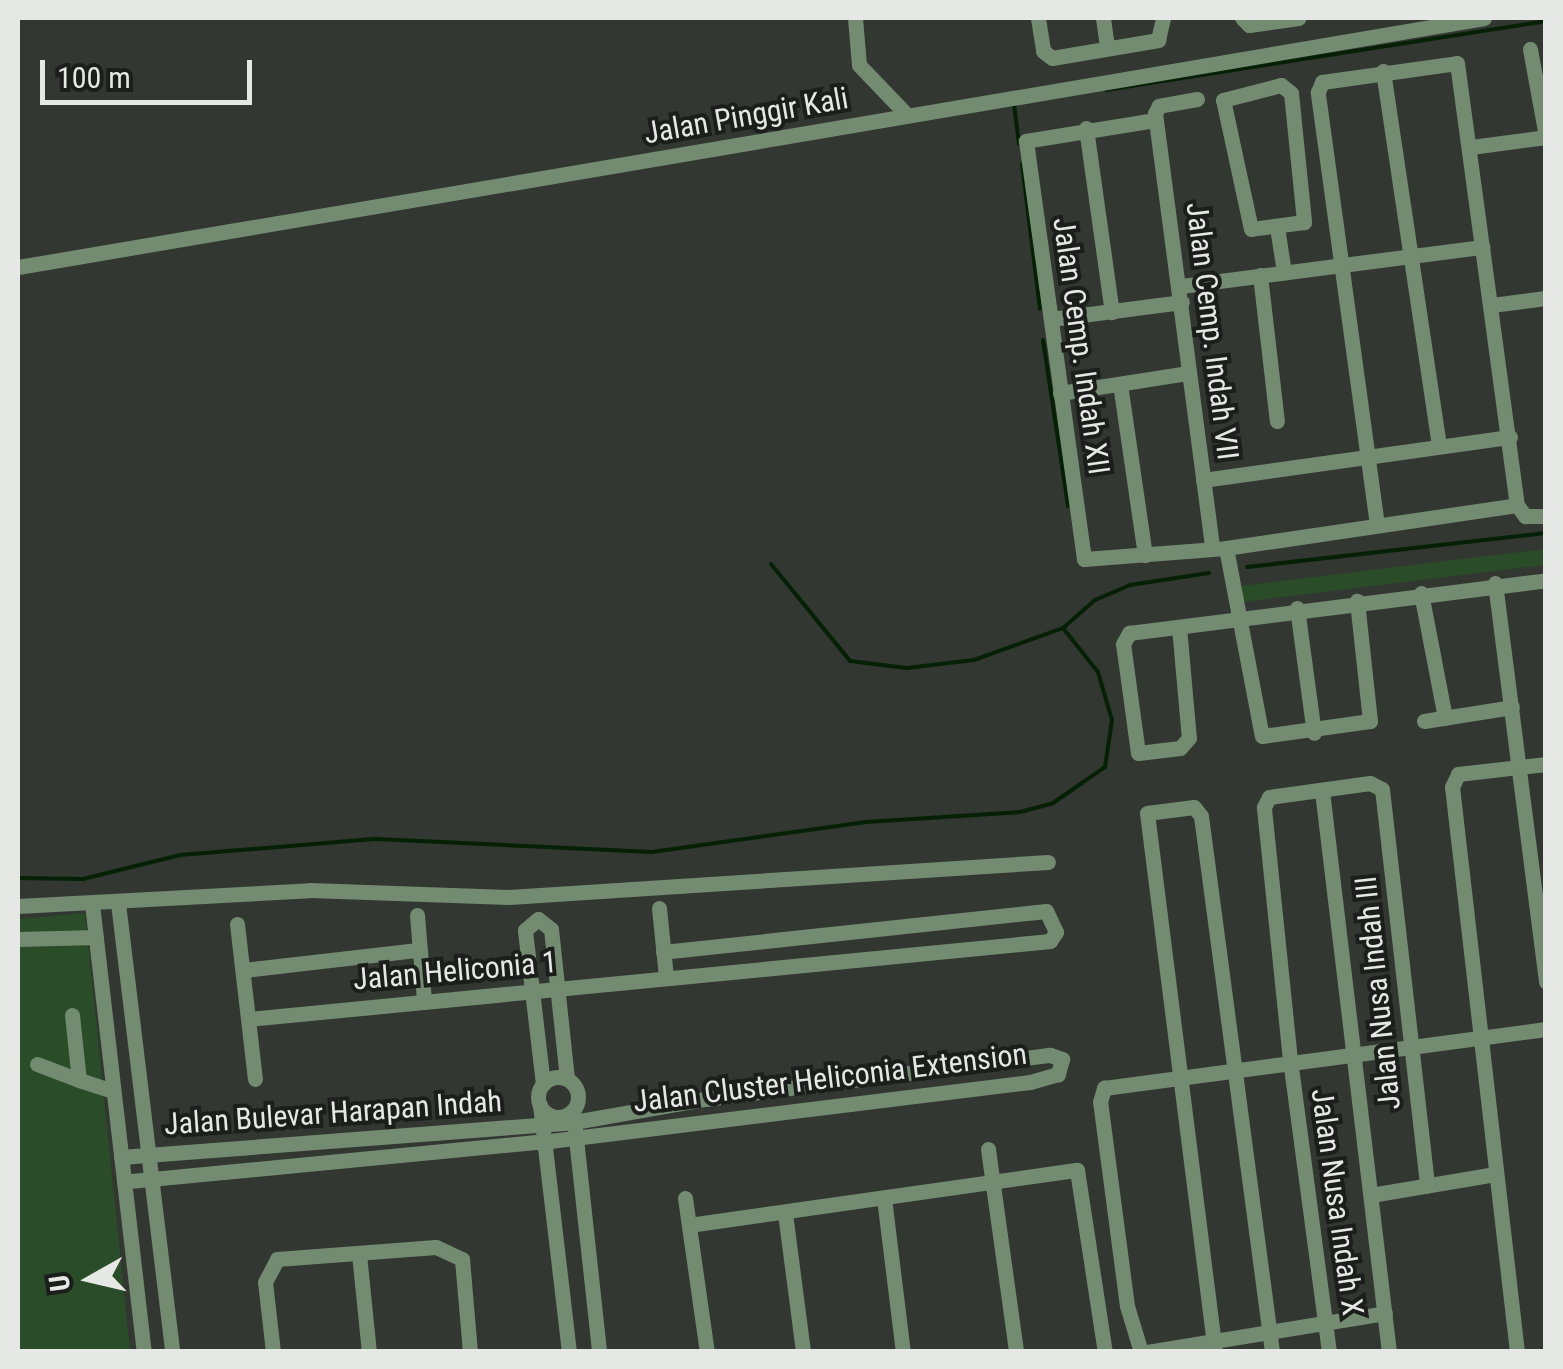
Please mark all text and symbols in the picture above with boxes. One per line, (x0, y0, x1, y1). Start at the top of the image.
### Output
scale bar (45, 40, 258, 102)
text: 100 m (57, 60, 131, 95)
street label: Jalan Pinggir Kali (641, 80, 851, 152)
street label: Jalan Cemp. Indah VII (1178, 200, 1246, 462)
street label: Jalan Cemp. Indah XII (1045, 215, 1117, 477)
street label: Jalan Nusa Indah III (1348, 874, 1408, 1112)
street label: Jalan Heliconia 1 (352, 944, 558, 998)
street label: Jalan Cluster Heliconia Extension (631, 1036, 1029, 1120)
street label: Jalan Bulevar Harapan Indah (163, 1083, 503, 1143)
street label: Jalan Nusa Indah X (1303, 1086, 1371, 1318)
north arrow (40, 1229, 140, 1329)
text: U (42, 1273, 77, 1293)

